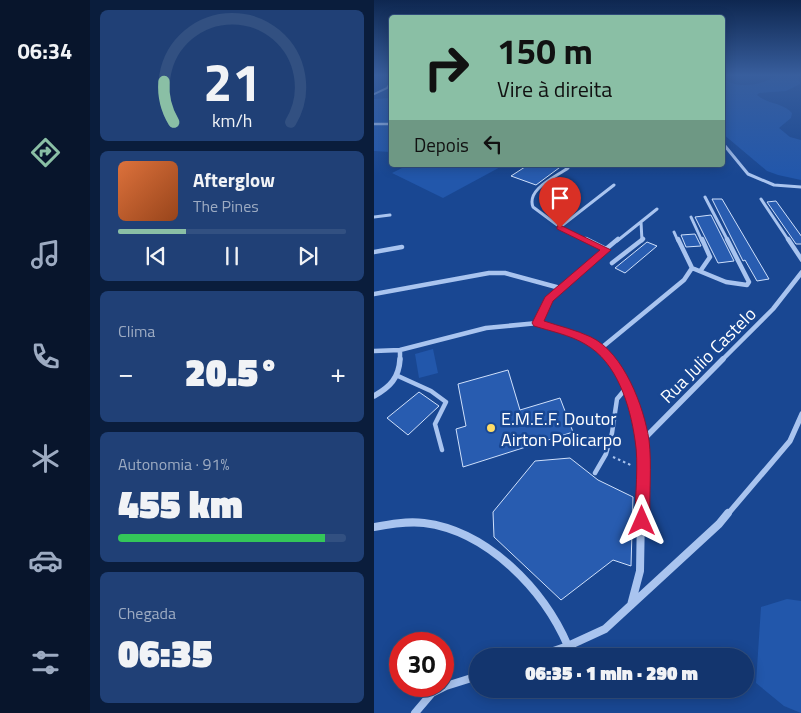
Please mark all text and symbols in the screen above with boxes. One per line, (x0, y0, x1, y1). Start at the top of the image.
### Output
text: 150 m (497, 24, 593, 78)
text: 06:34 (18, 34, 72, 68)
icon: right (414, 35, 479, 100)
text: 21 (203, 42, 261, 121)
text: Vire à direita (497, 72, 612, 106)
text: km/h (212, 107, 252, 134)
text: Depois (414, 130, 469, 159)
icon: left (479, 130, 507, 158)
icon: directions (28, 135, 63, 170)
text: Afterglow (193, 165, 275, 194)
pin (539, 177, 581, 228)
icon: arrive (546, 184, 574, 212)
text: The Pines (193, 194, 259, 218)
icon: music (28, 237, 63, 272)
icon: previous (142, 242, 170, 270)
icon: pause (218, 242, 246, 270)
icon: next (294, 242, 322, 270)
street label: Rua Julio Castelo (654, 301, 762, 409)
text: Clima (118, 319, 155, 343)
icon: phone (28, 339, 63, 374)
text: 20.5° (185, 343, 279, 401)
text: − (118, 351, 134, 394)
text: + (330, 351, 346, 394)
place label: E.M.E.F. Doutor Airton Policarpo (501, 405, 622, 453)
marker: E.M.E.F. Doutor Airton Policarpo (485, 422, 497, 434)
icon: climate (28, 441, 63, 476)
text: Autonomia · 91% (118, 452, 229, 476)
text: 455 km (118, 475, 243, 533)
position arrow (615, 494, 667, 546)
icon: car (28, 543, 63, 578)
text: Chegada (118, 601, 176, 625)
text: 06:35 (118, 624, 213, 682)
speed limit sign: 30 (389, 632, 454, 697)
icon: filters (28, 645, 63, 680)
text: 06:35 · 1 min · 290 m (525, 658, 698, 687)

